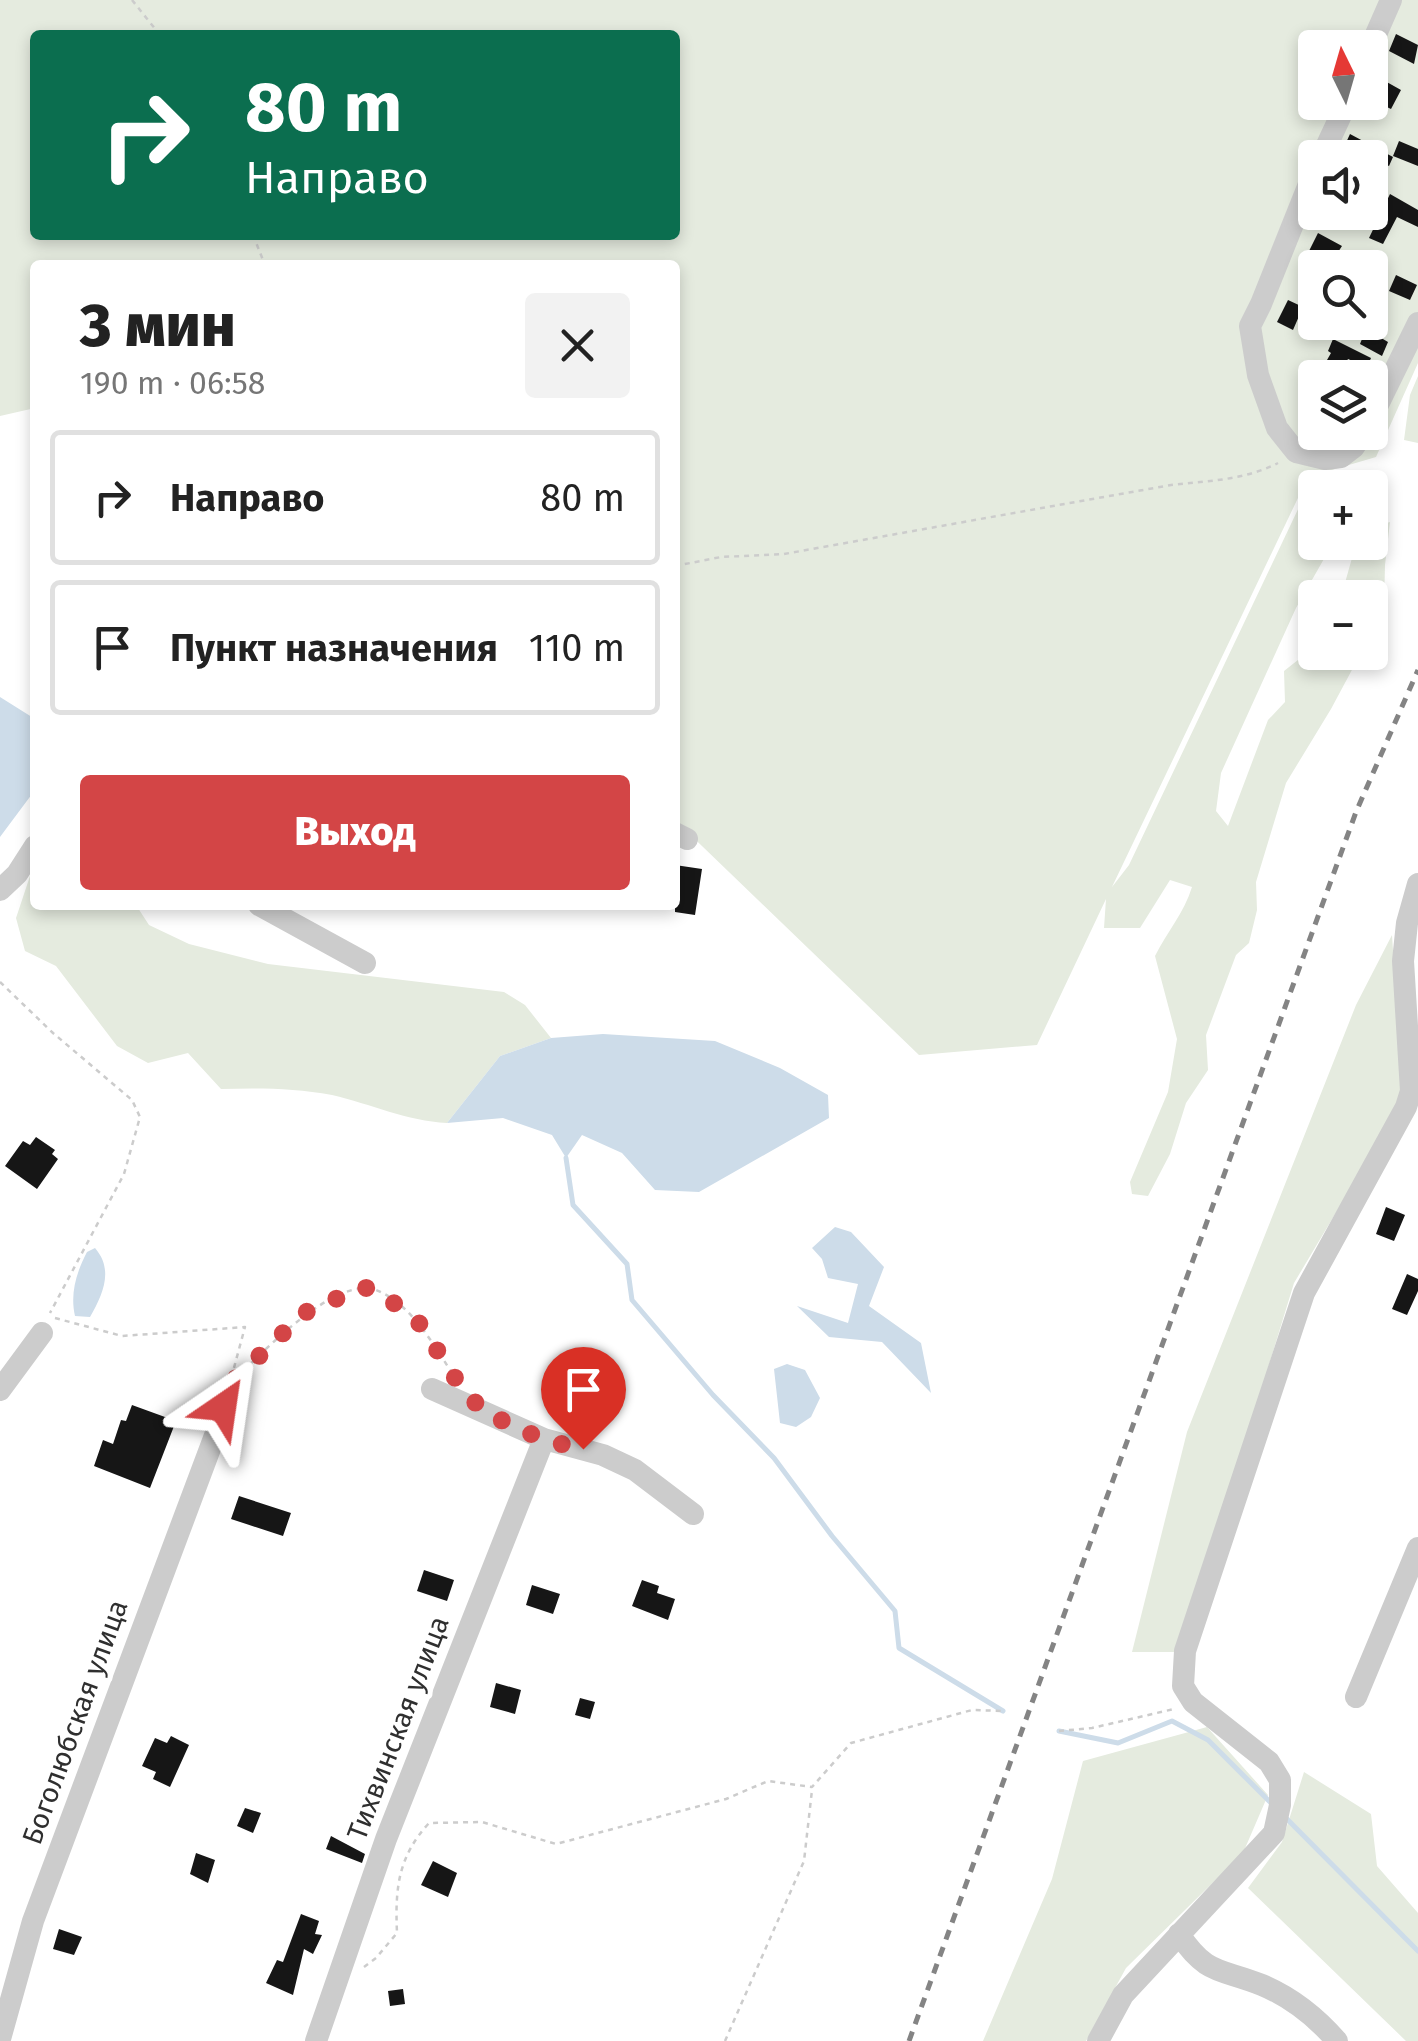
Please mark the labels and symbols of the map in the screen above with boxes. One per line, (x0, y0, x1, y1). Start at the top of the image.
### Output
north arrow (1298, 30, 1388, 120)
pin (541, 1347, 626, 1450)
position arrow (171, 1355, 275, 1459)
street label: Боголюбская улица (15, 1595, 135, 1849)
street label: Тихвинская улица (340, 1612, 456, 1844)

